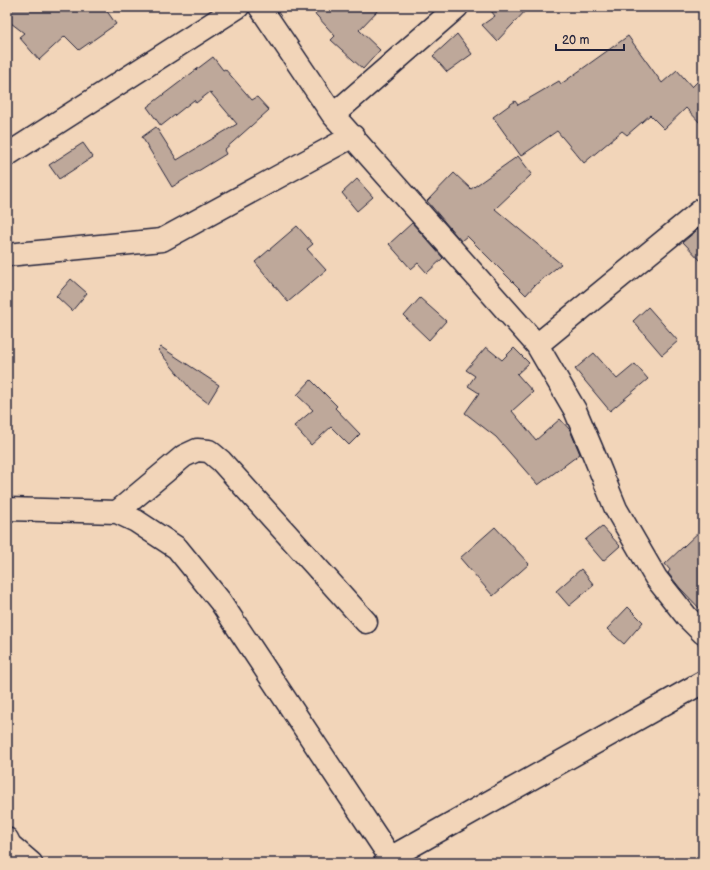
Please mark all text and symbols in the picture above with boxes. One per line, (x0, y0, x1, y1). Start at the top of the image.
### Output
scale bar (556, 26, 624, 52)
text: 20 m (562, 33, 589, 48)

